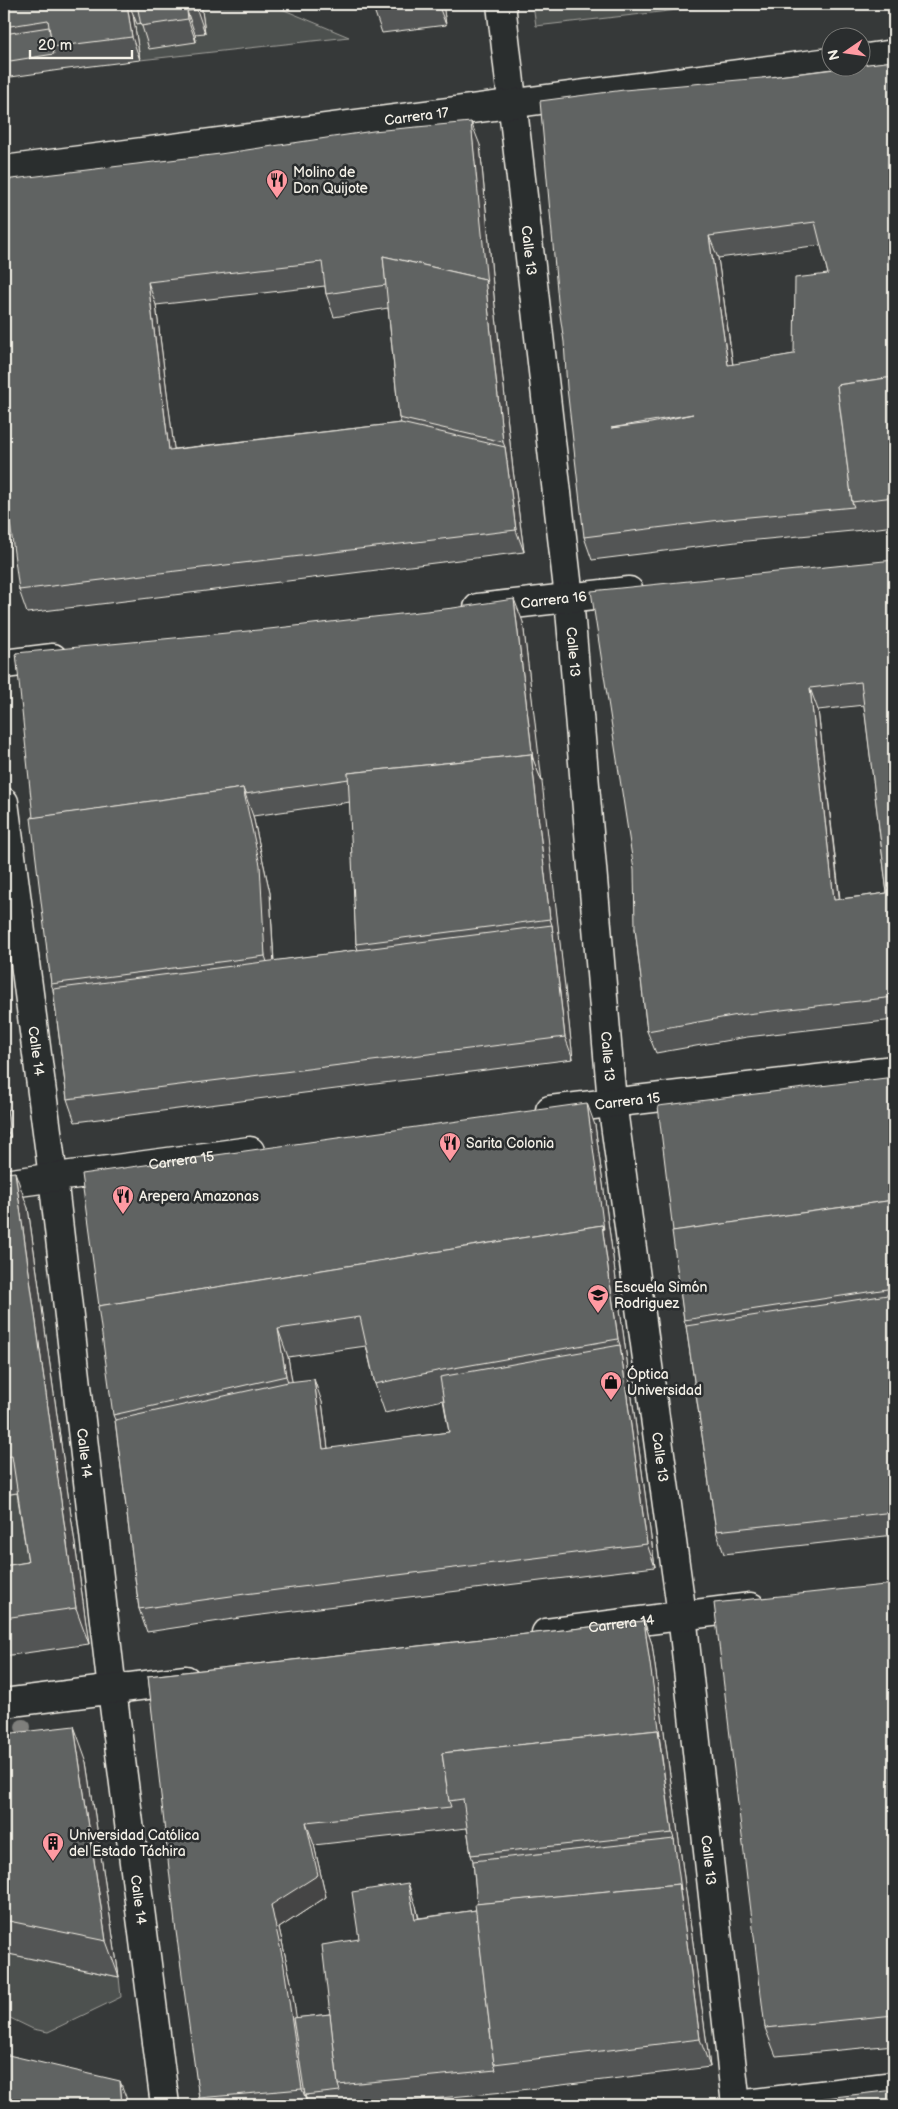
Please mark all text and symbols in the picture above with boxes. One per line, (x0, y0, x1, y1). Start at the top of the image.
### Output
scale bar (30, 28, 132, 60)
north arrow (820, 28, 870, 78)
text: 20 m (38, 36, 72, 55)
text: N (824, 48, 843, 62)
street label: Carrera 17 (383, 104, 450, 129)
place label: Molino de Don Quijote (293, 164, 368, 197)
restaurant icon: Molino de Don Quijote (265, 168, 289, 199)
street label: Calle 13 (517, 225, 540, 276)
street label: Carrera 16 (520, 588, 588, 612)
street label: Calle 13 (562, 626, 584, 678)
street label: Calle 14 (24, 1025, 48, 1077)
street label: Calle 13 (597, 1031, 618, 1082)
street label: Carrera 15 (594, 1089, 661, 1114)
restaurant icon: Sarita Colonia (438, 1131, 462, 1162)
place label: Sarita Colonia (466, 1135, 554, 1152)
street label: Carrera 15 (148, 1148, 215, 1174)
restaurant icon: Arepera Amazonas (111, 1184, 135, 1215)
place label: Arepera Amazonas (139, 1188, 259, 1205)
place label: Escuela Simón Rodriguez (614, 1279, 707, 1312)
school or university icon: Escuela Simón Rodriguez (586, 1283, 610, 1314)
place label: Óptica Universidad (627, 1365, 702, 1399)
shop icon: Óptica Universidad (599, 1370, 623, 1401)
street label: Calle 14 (73, 1427, 96, 1479)
street label: Calle 13 (648, 1431, 672, 1483)
street label: Carrera 14 (587, 1611, 656, 1637)
place label: Universidad Católica del Estado Táchira (69, 1827, 199, 1860)
building icon: Universidad Católica del Estado Táchira (41, 1831, 65, 1862)
street label: Calle 13 (697, 1834, 720, 1886)
street label: Calle 14 (127, 1874, 150, 1926)

